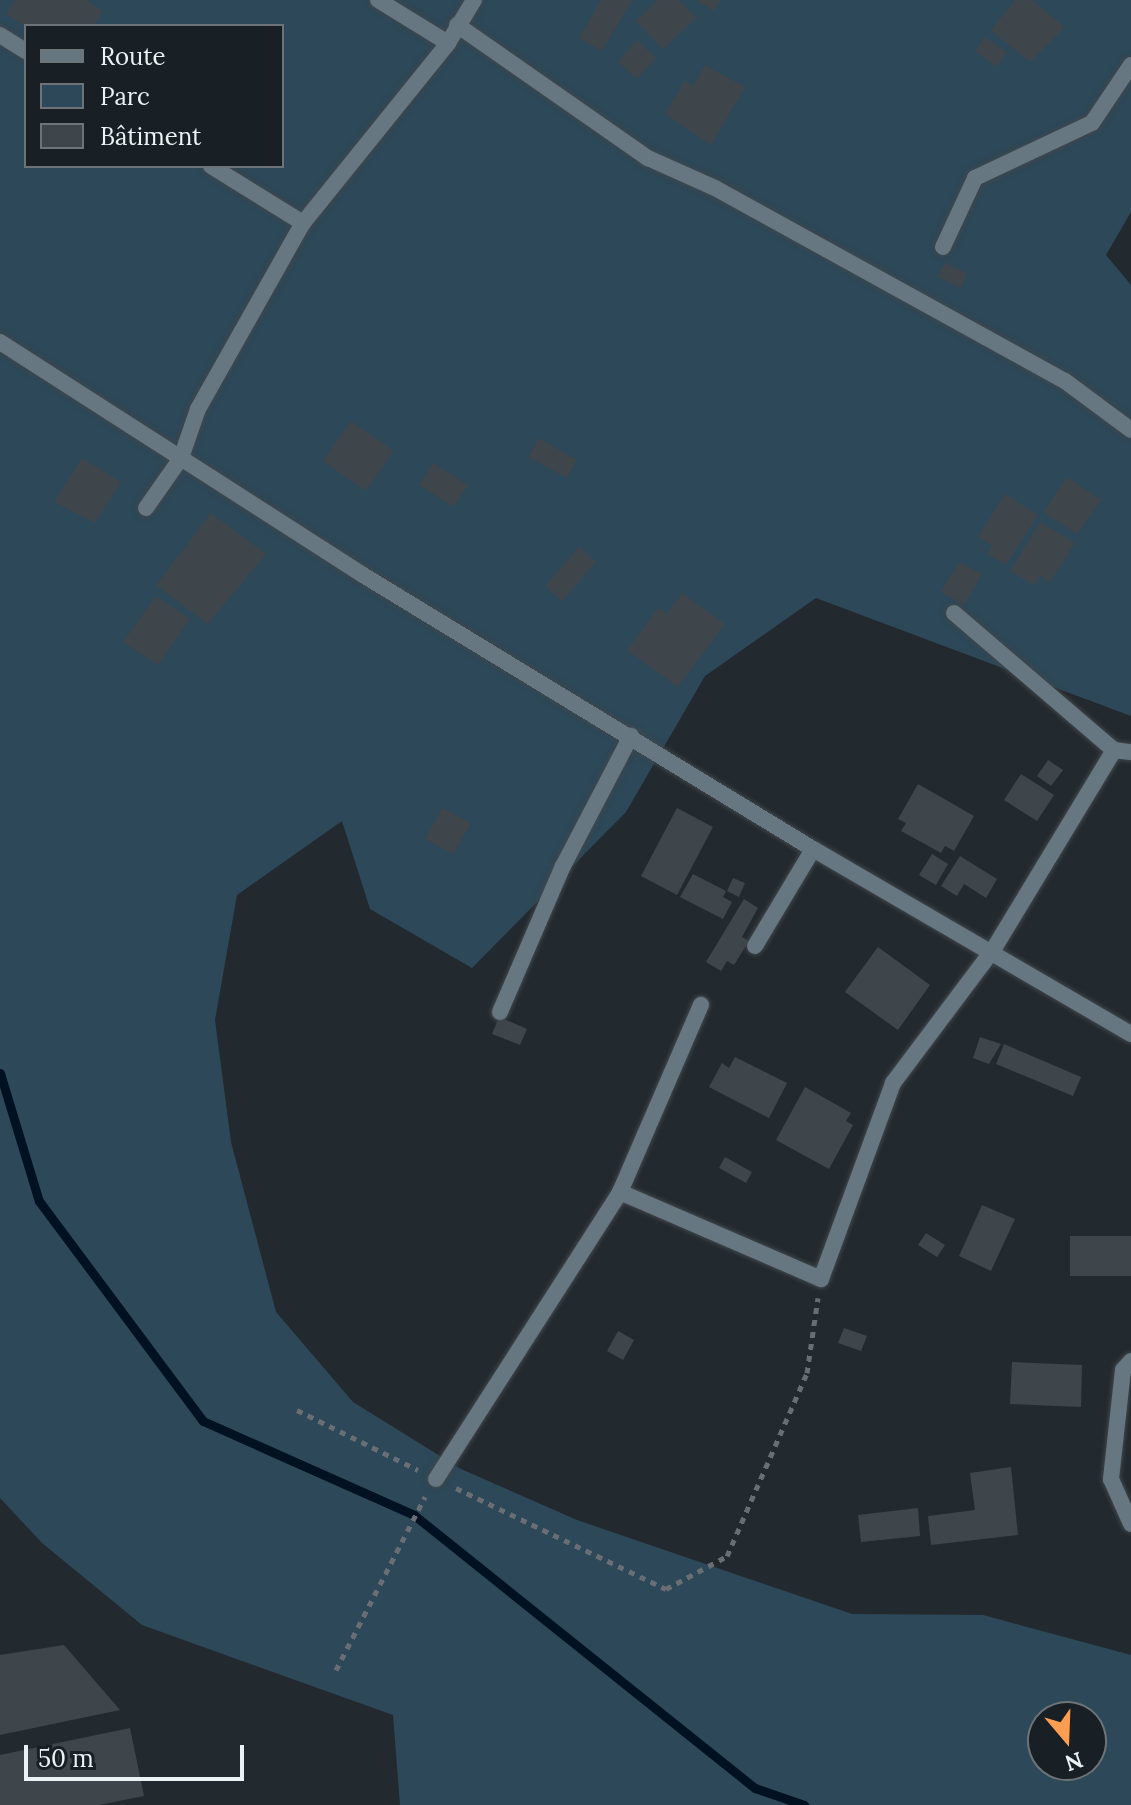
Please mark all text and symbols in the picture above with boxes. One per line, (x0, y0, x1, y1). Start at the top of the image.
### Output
legend (24, 24, 284, 168)
text: Route (100, 41, 166, 72)
text: Parc (100, 81, 150, 112)
text: Bâtiment (100, 121, 201, 152)
north arrow (1027, 1701, 1107, 1781)
scale bar (28, 1729, 248, 1779)
text: 50 m (38, 1743, 94, 1774)
text: N (1062, 1746, 1087, 1778)

